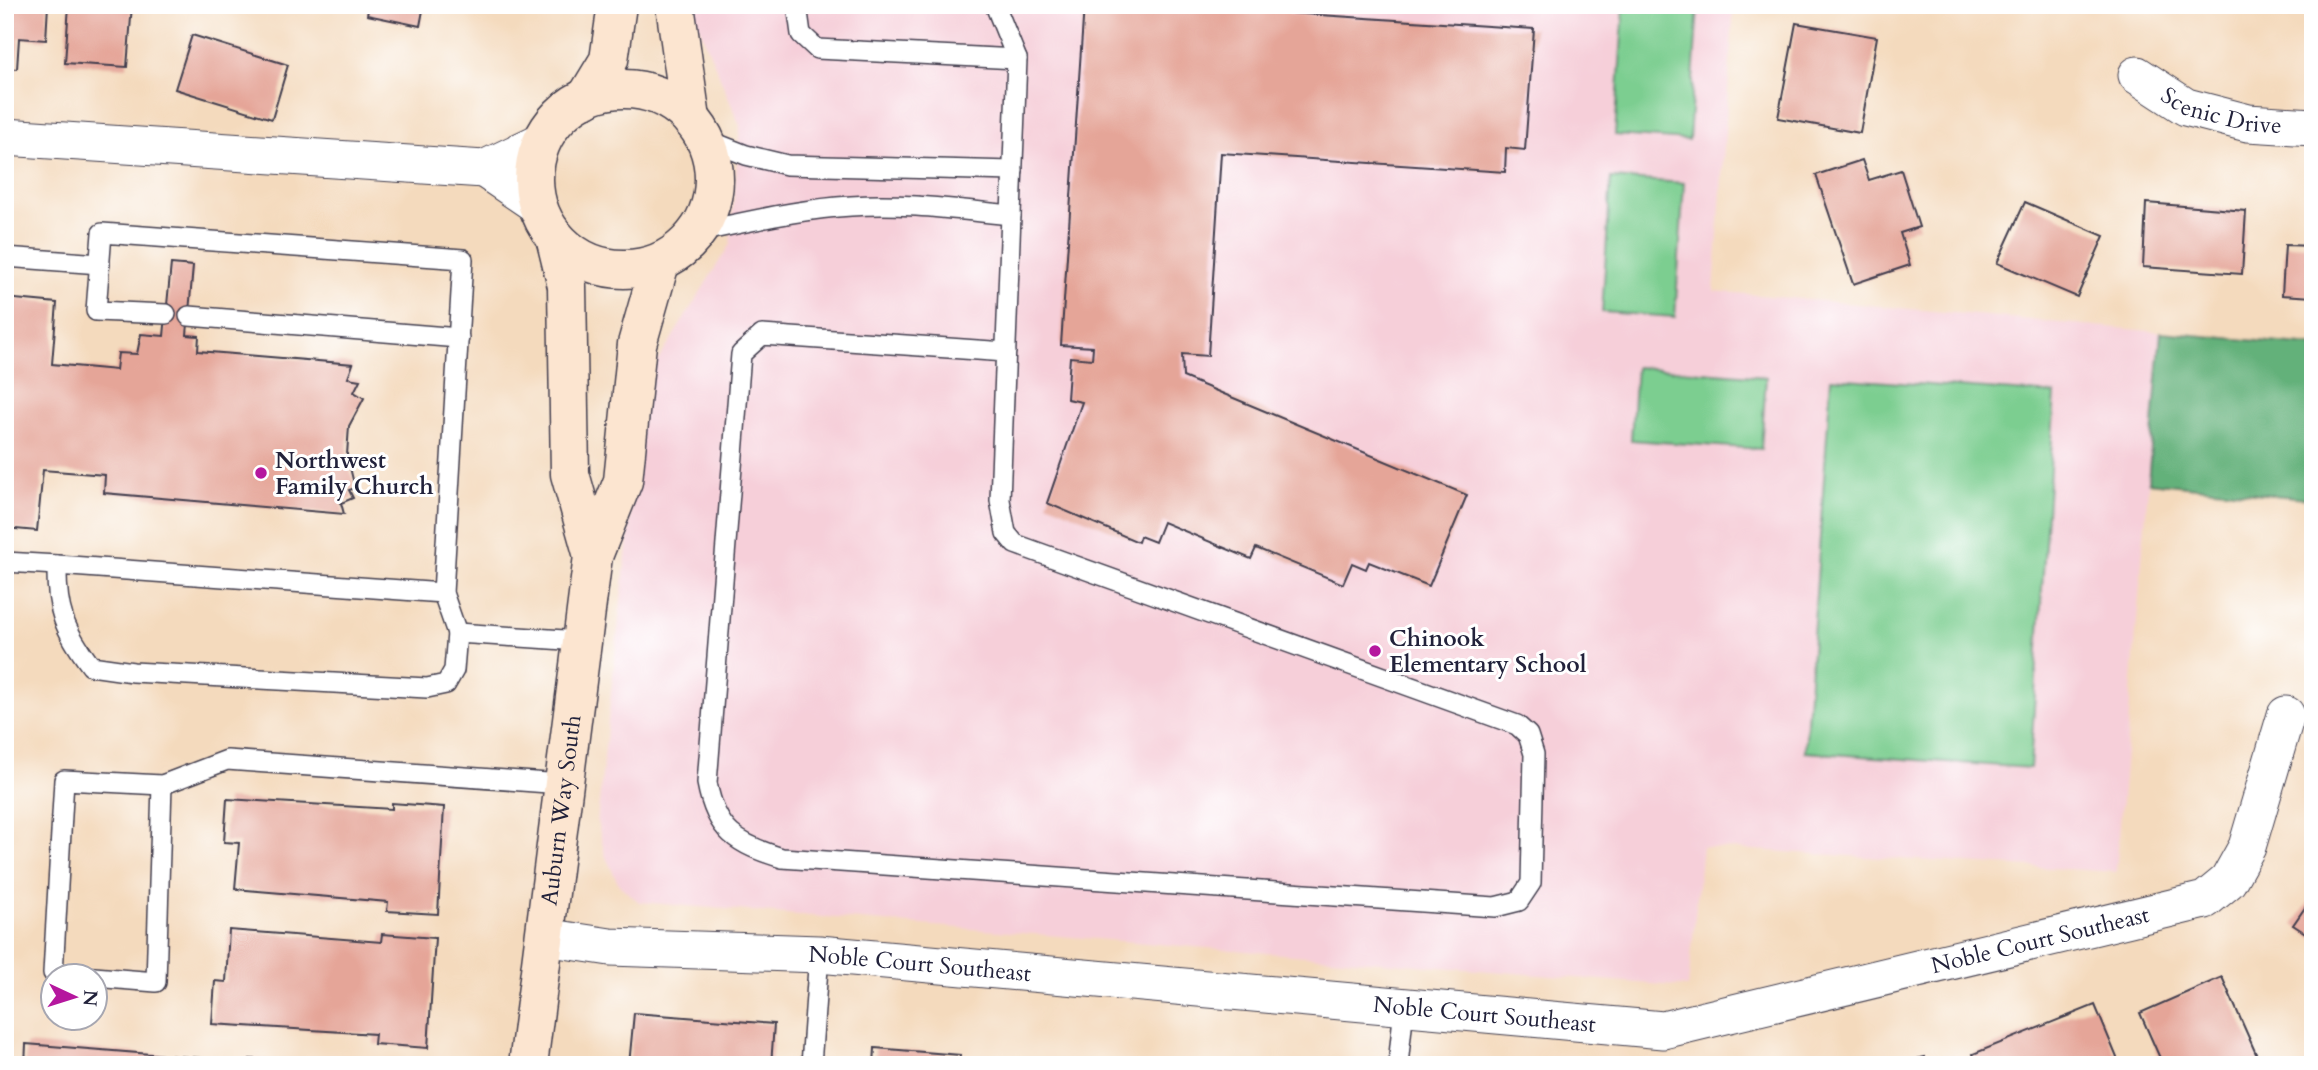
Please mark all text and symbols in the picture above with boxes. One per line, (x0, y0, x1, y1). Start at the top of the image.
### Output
street label: Scenic Drive (2155, 80, 2282, 141)
place label: Northwest Family Church (275, 445, 434, 502)
marker: Northwest Family Church (253, 465, 269, 481)
place label: Chinook Elementary School (1389, 623, 1587, 680)
marker: Chinook Elementary School (1367, 643, 1383, 659)
street label: Auburn Way South (534, 713, 589, 907)
street label: Noble Court Southeast (1928, 899, 2152, 981)
street label: Noble Court Southeast (808, 939, 1032, 989)
north arrow (38, 962, 108, 1032)
text: N (76, 989, 104, 1008)
street label: Noble Court Southeast (1372, 989, 1597, 1040)

